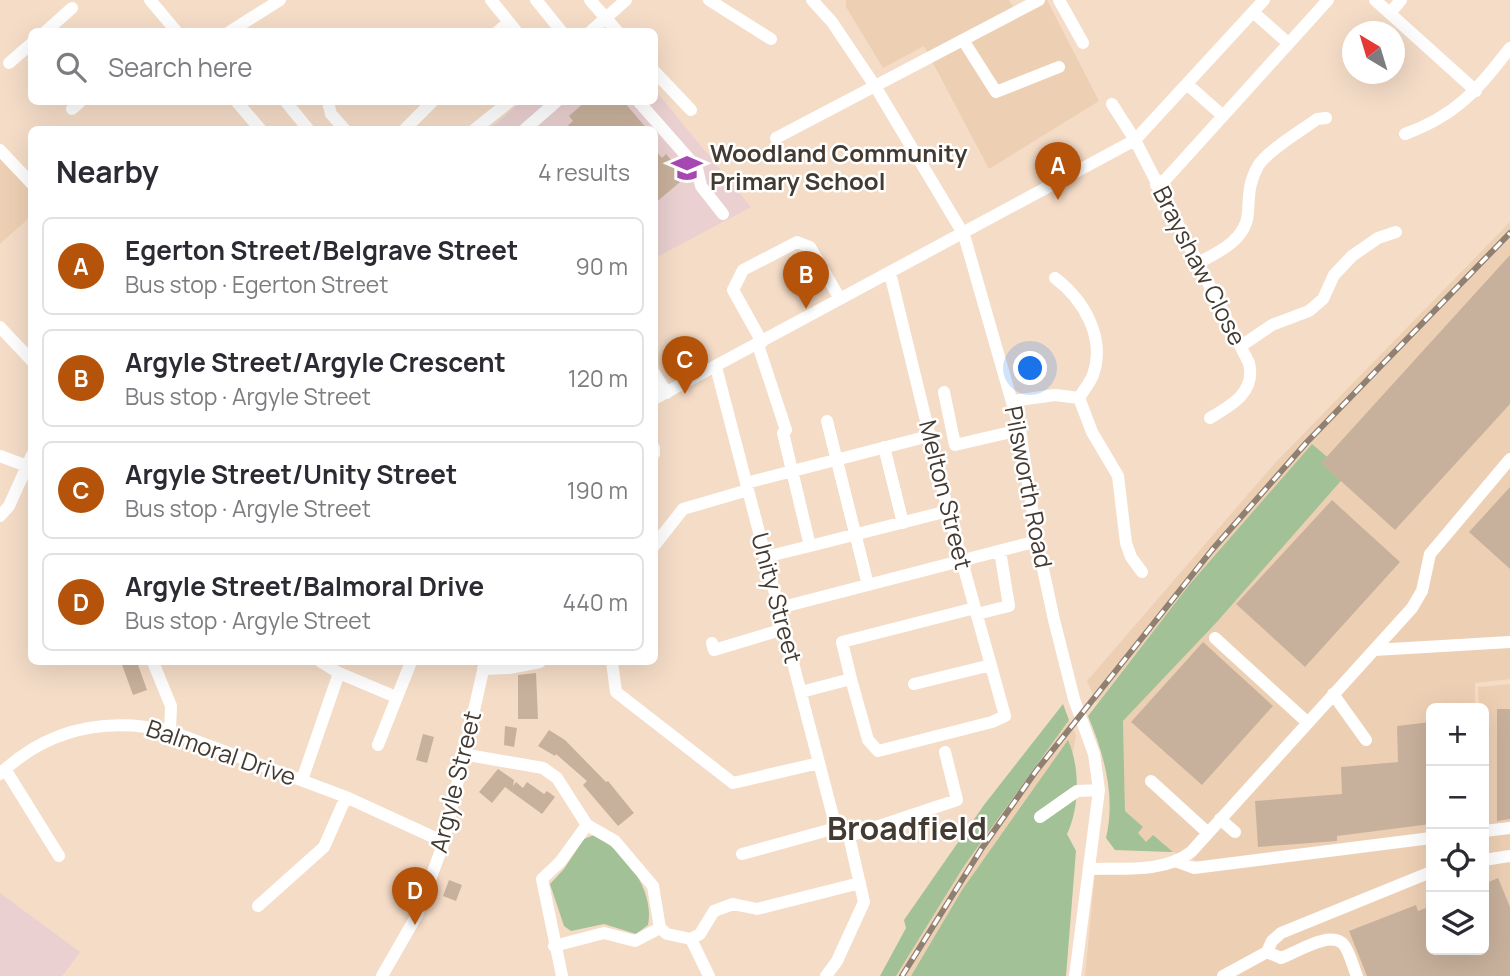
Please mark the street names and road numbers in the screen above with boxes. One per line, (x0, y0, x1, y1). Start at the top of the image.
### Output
street label: Brayshaw Close (1146, 180, 1255, 351)
street label: Pilsworth Road (998, 403, 1061, 570)
street label: Melton Street (912, 417, 981, 573)
street label: Unity Street (744, 529, 811, 667)
street label: Argyle Street (421, 707, 488, 856)
street label: Balmoral Drive (142, 711, 301, 793)

